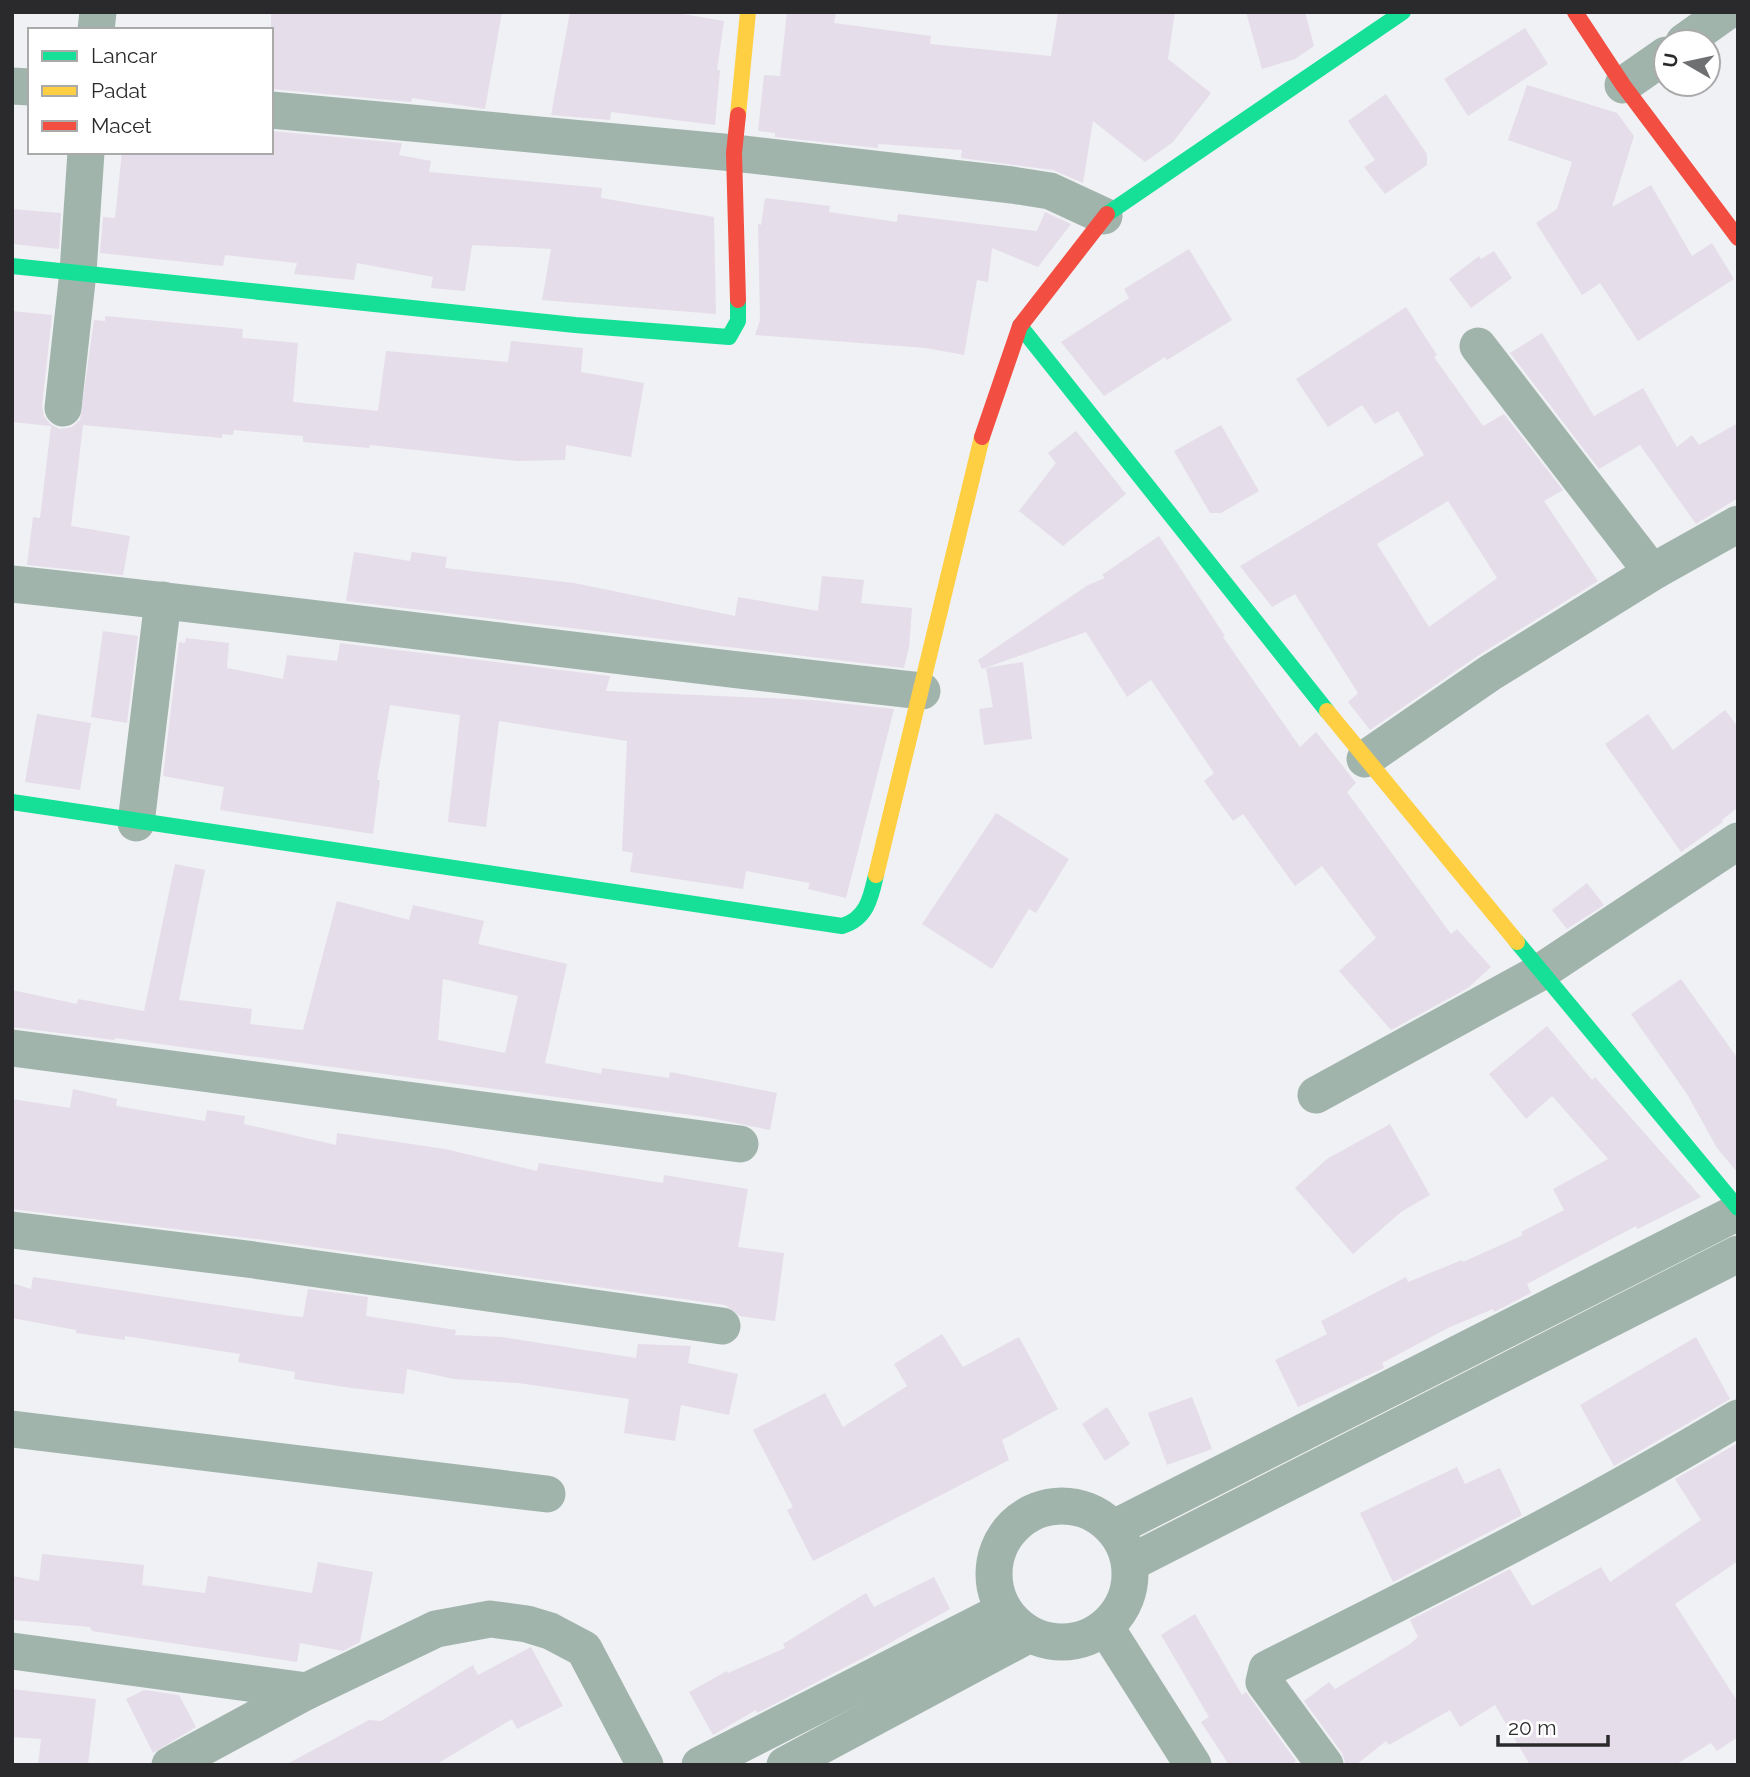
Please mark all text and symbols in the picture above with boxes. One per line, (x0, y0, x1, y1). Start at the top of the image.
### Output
legend (28, 28, 273, 154)
north arrow (1652, 28, 1722, 98)
text: Lancar (91, 43, 158, 68)
text: U (1658, 52, 1682, 69)
text: Padat (91, 78, 147, 103)
text: Macet (91, 113, 151, 138)
scale bar (1498, 1704, 1608, 1748)
text: 20 m (1508, 1715, 1556, 1740)

